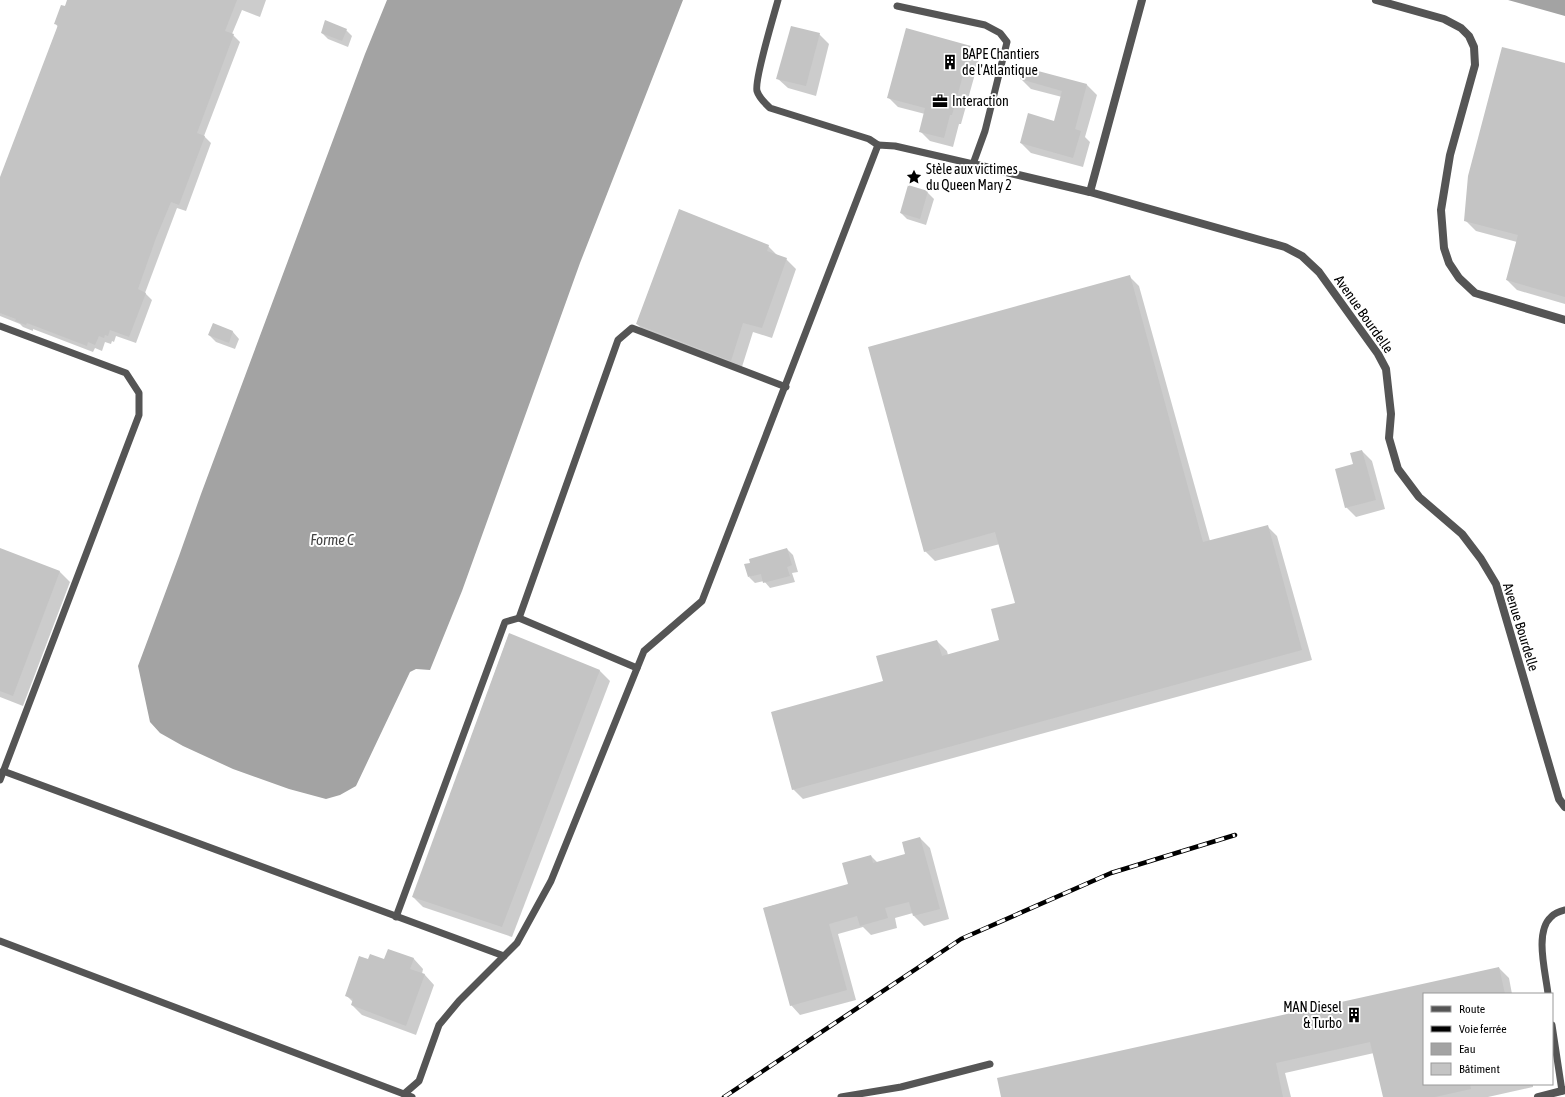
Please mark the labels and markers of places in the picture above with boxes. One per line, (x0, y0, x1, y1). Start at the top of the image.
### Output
place label: BAPE Chantiers de l'Atlantique (962, 46, 1039, 78)
building icon: BAPE Chantiers de l'Atlantique (941, 53, 959, 71)
office icon: Interaction (931, 92, 949, 110)
place label: Interaction (952, 93, 1009, 109)
place label: Stèle aux victimes du Queen Mary 2 (926, 161, 1018, 193)
place icon: Stèle aux victimes du Queen Mary 2 (905, 168, 923, 186)
place label: MAN Diesel & Turbo (1283, 999, 1342, 1031)
building icon: MAN Diesel & Turbo (1345, 1006, 1363, 1024)

